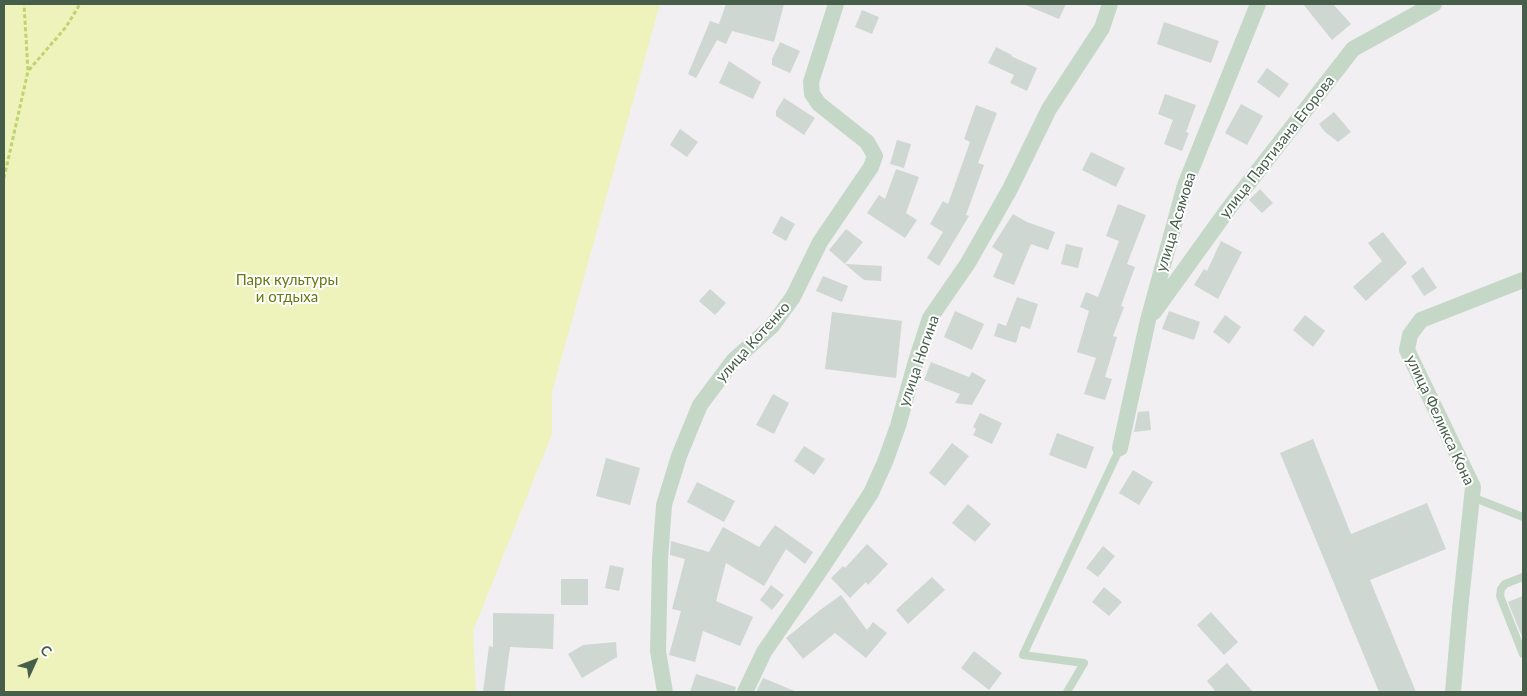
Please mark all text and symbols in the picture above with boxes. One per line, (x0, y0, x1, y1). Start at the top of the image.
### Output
street label: улица Партизана Егорова (1216, 72, 1338, 222)
street label: улица Асямова (1152, 170, 1200, 274)
park label: Парк культуры и отдыха (236, 271, 338, 306)
street label: улица Котенко (712, 298, 794, 386)
street label: улица Ногина (895, 313, 943, 409)
street label: улица Феликса Кона (1402, 352, 1478, 488)
north arrow (10, 636, 60, 686)
text: С (37, 641, 56, 660)

